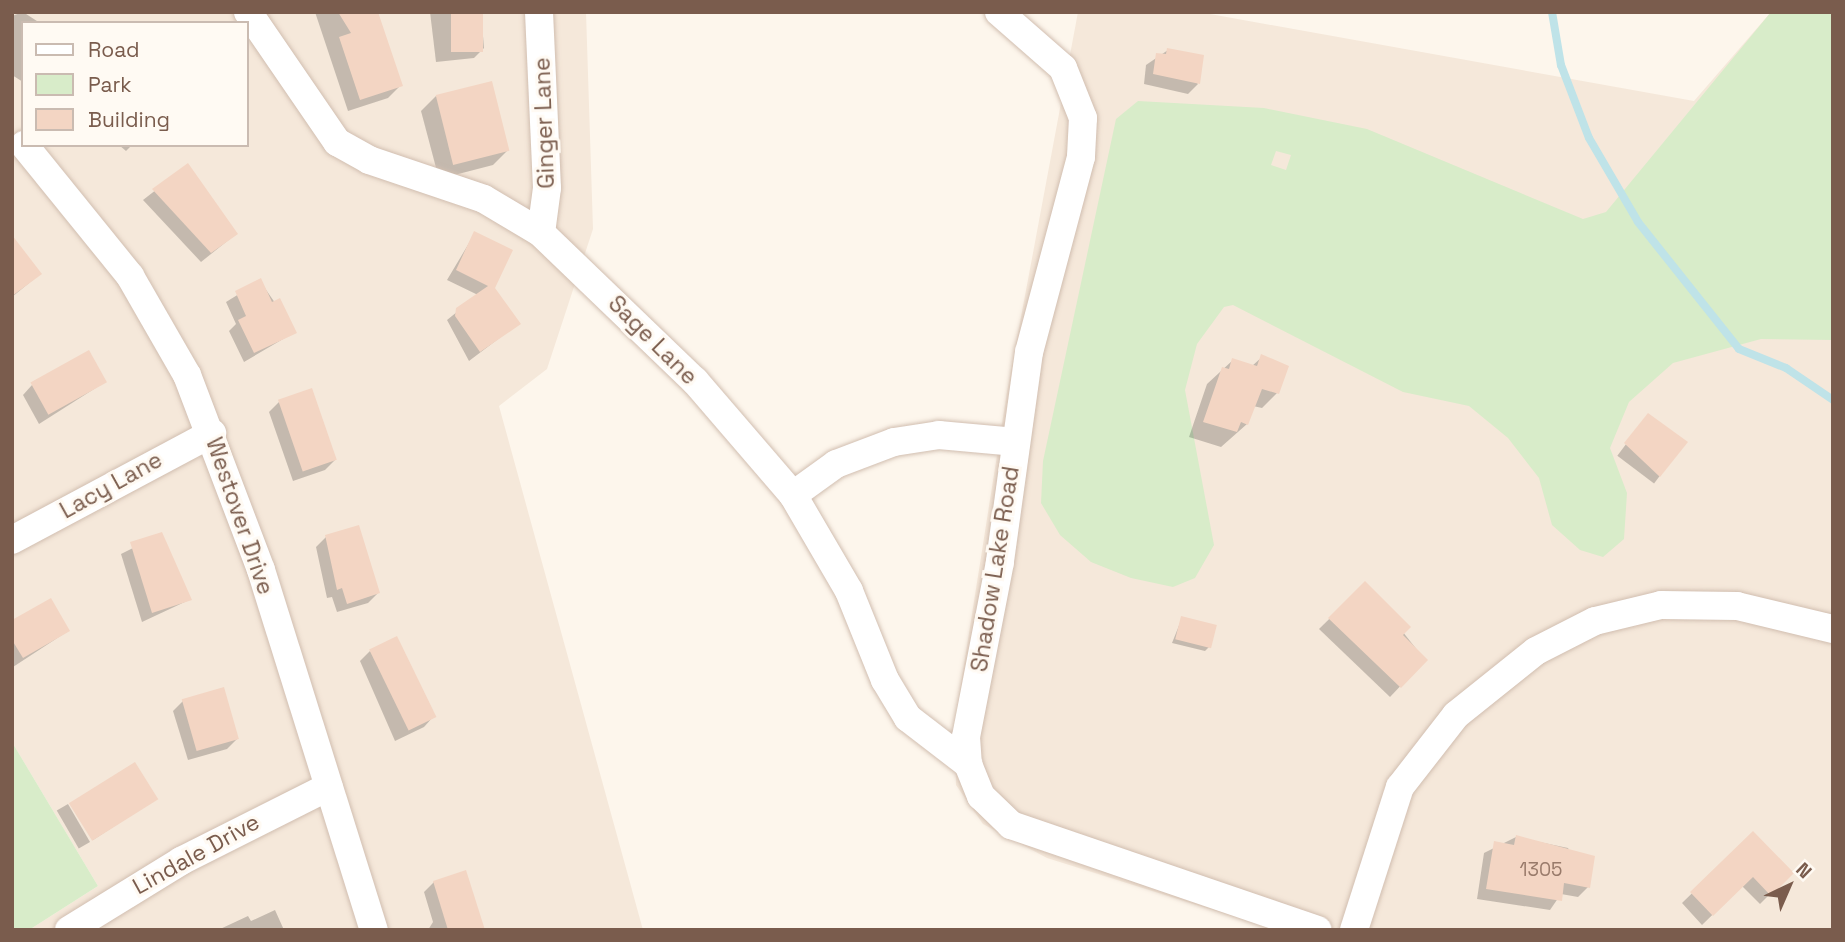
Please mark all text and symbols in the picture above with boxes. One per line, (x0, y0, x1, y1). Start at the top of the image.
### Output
legend (21, 21, 248, 147)
text: Road (88, 36, 140, 63)
street label: Ginger Lane (528, 57, 560, 189)
text: Park (88, 71, 132, 98)
text: Building (88, 106, 170, 133)
street label: Sage Lane (603, 290, 703, 390)
street label: Westover Drive (200, 434, 280, 598)
street label: Lacy Lane (55, 446, 167, 524)
street label: Shadow Lake Road (965, 464, 1025, 674)
street label: Lindale Drive (128, 808, 264, 900)
north arrow (1754, 851, 1824, 921)
text: N (1791, 857, 1817, 884)
house number: 1305 (1520, 859, 1562, 881)

